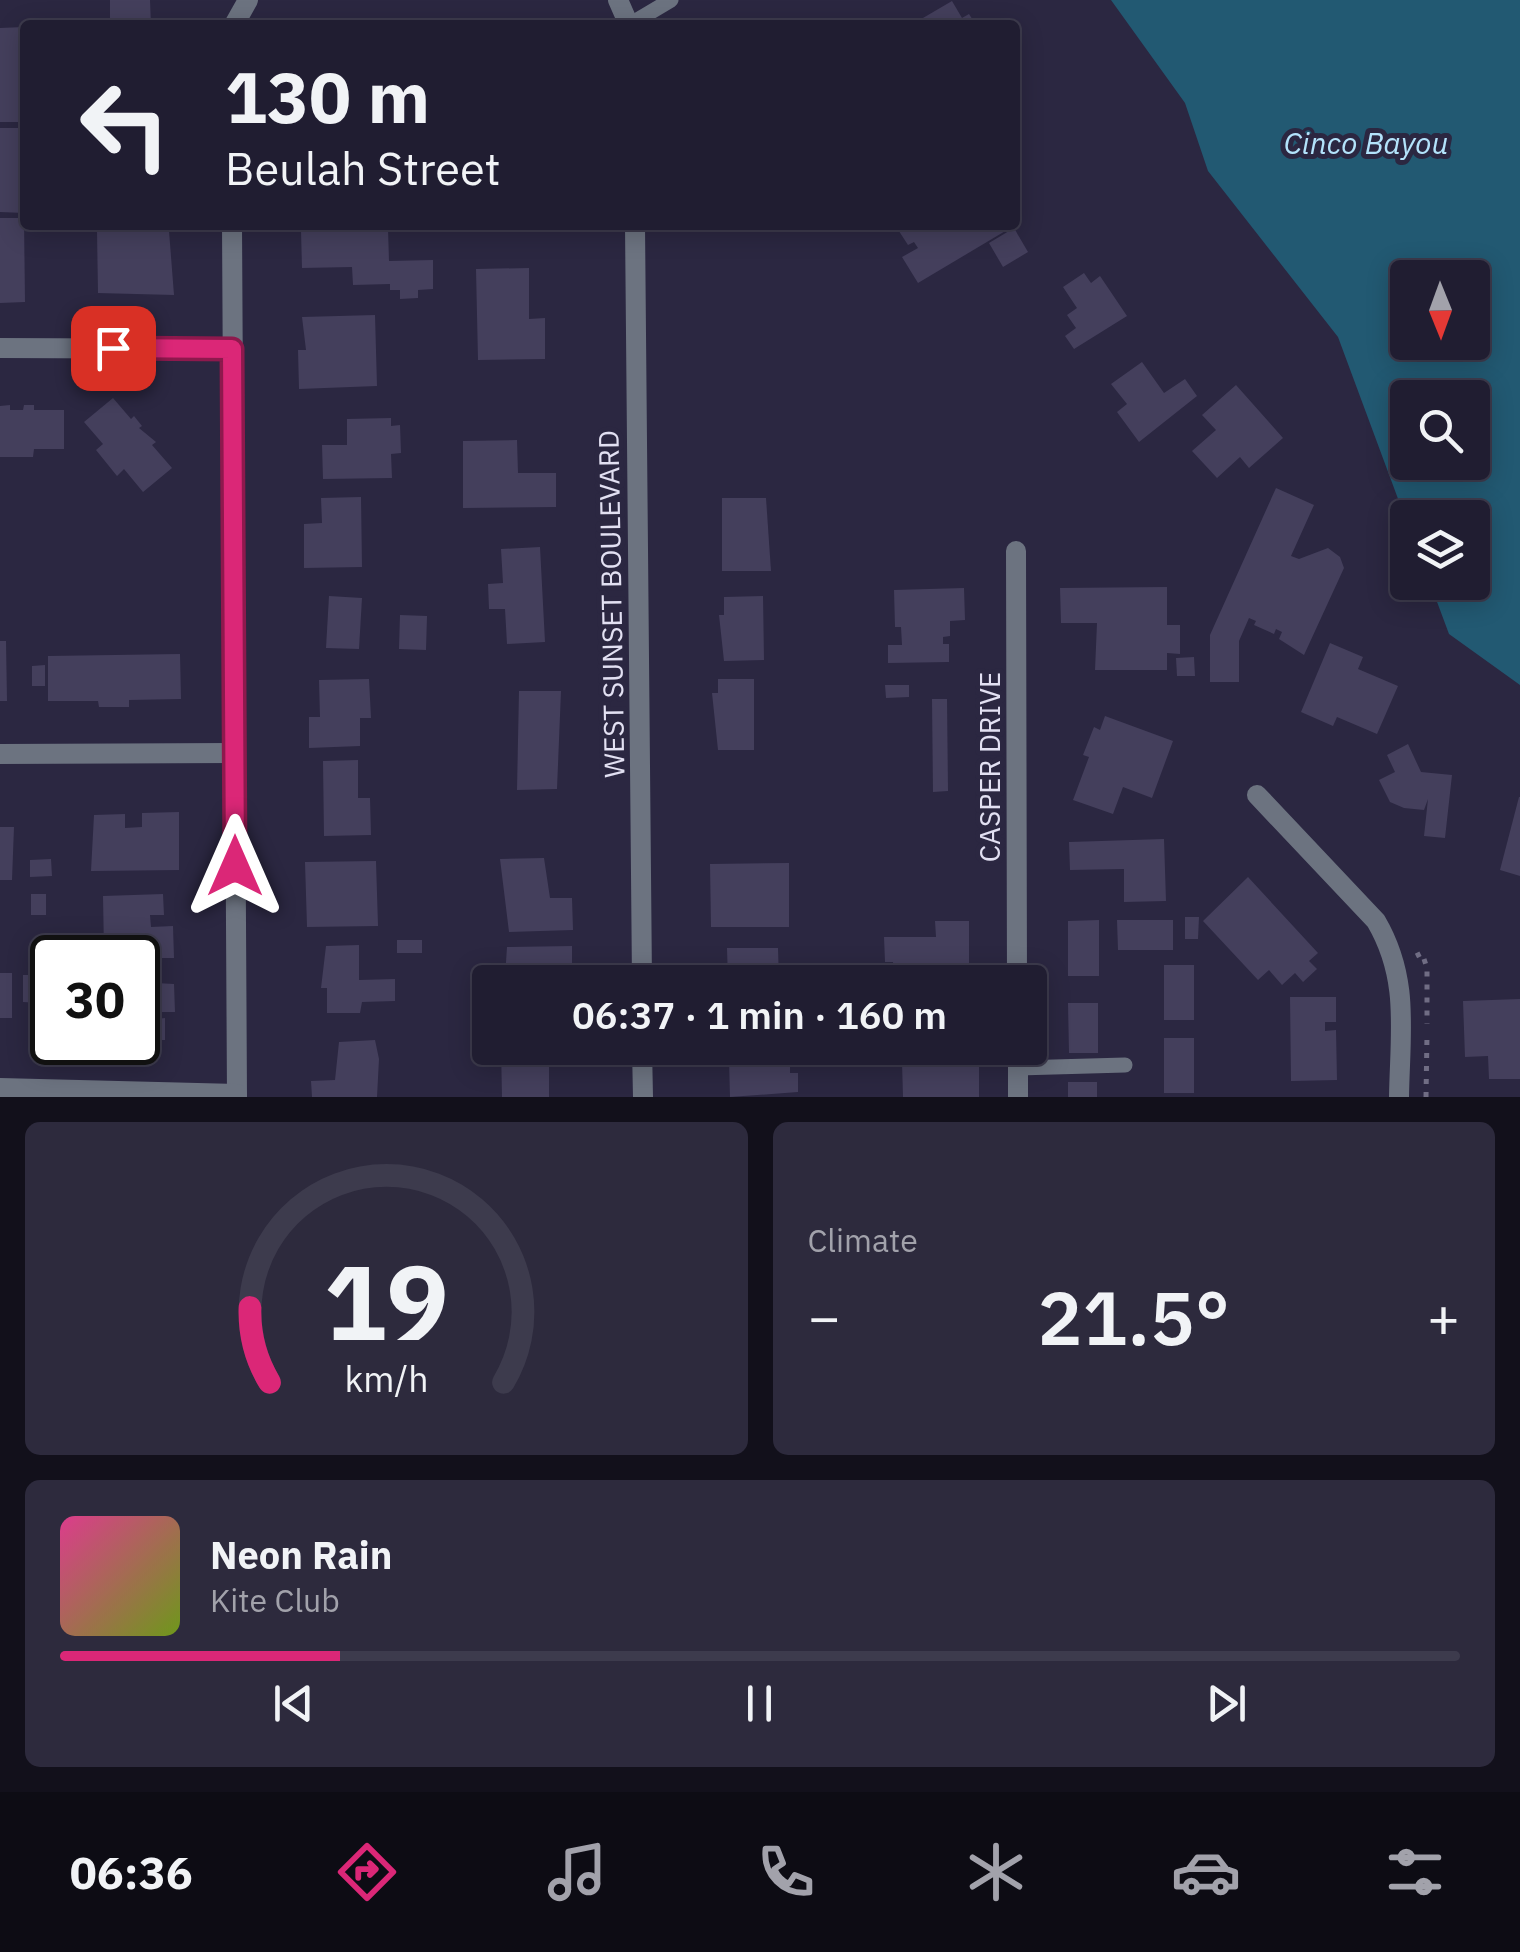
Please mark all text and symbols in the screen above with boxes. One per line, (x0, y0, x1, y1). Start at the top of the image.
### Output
text: 130 m (225, 51, 430, 142)
icon: left (60, 60, 190, 190)
water label: Cinco Bayou (1284, 123, 1448, 162)
text: Beulah Street (225, 139, 501, 197)
north arrow (1390, 260, 1490, 360)
map controls (1390, 260, 1490, 600)
pin (71, 306, 156, 391)
icon: arrive (86, 321, 141, 376)
button: search (1390, 380, 1490, 480)
street label: WEST SUNSET BOULEVARD (589, 430, 633, 778)
button: layers (1390, 500, 1490, 600)
street label: CASPER DRIVE (971, 672, 1008, 862)
position arrow (183, 814, 287, 918)
speed limit sign: 30 (30, 935, 160, 1065)
text: 06:37 · 1 min · 160 m (572, 990, 947, 1039)
text: Climate (808, 1219, 918, 1261)
text: 19 (324, 1233, 449, 1369)
text: 21.5° (1037, 1268, 1230, 1366)
text: − (808, 1281, 841, 1352)
text: + (1427, 1281, 1460, 1352)
text: km/h (344, 1355, 428, 1402)
text: Neon Rain (210, 1530, 392, 1579)
text: Kite Club (210, 1579, 340, 1621)
icon: previous (266, 1676, 321, 1731)
icon: pause (732, 1676, 787, 1731)
icon: next (1199, 1676, 1254, 1731)
icon: directions (332, 1837, 402, 1907)
icon: music (542, 1837, 612, 1907)
icon: phone (751, 1837, 821, 1907)
icon: climate (961, 1837, 1031, 1907)
icon: car (1171, 1837, 1241, 1907)
icon: filters (1380, 1837, 1450, 1907)
text: 06:36 (70, 1843, 193, 1901)

